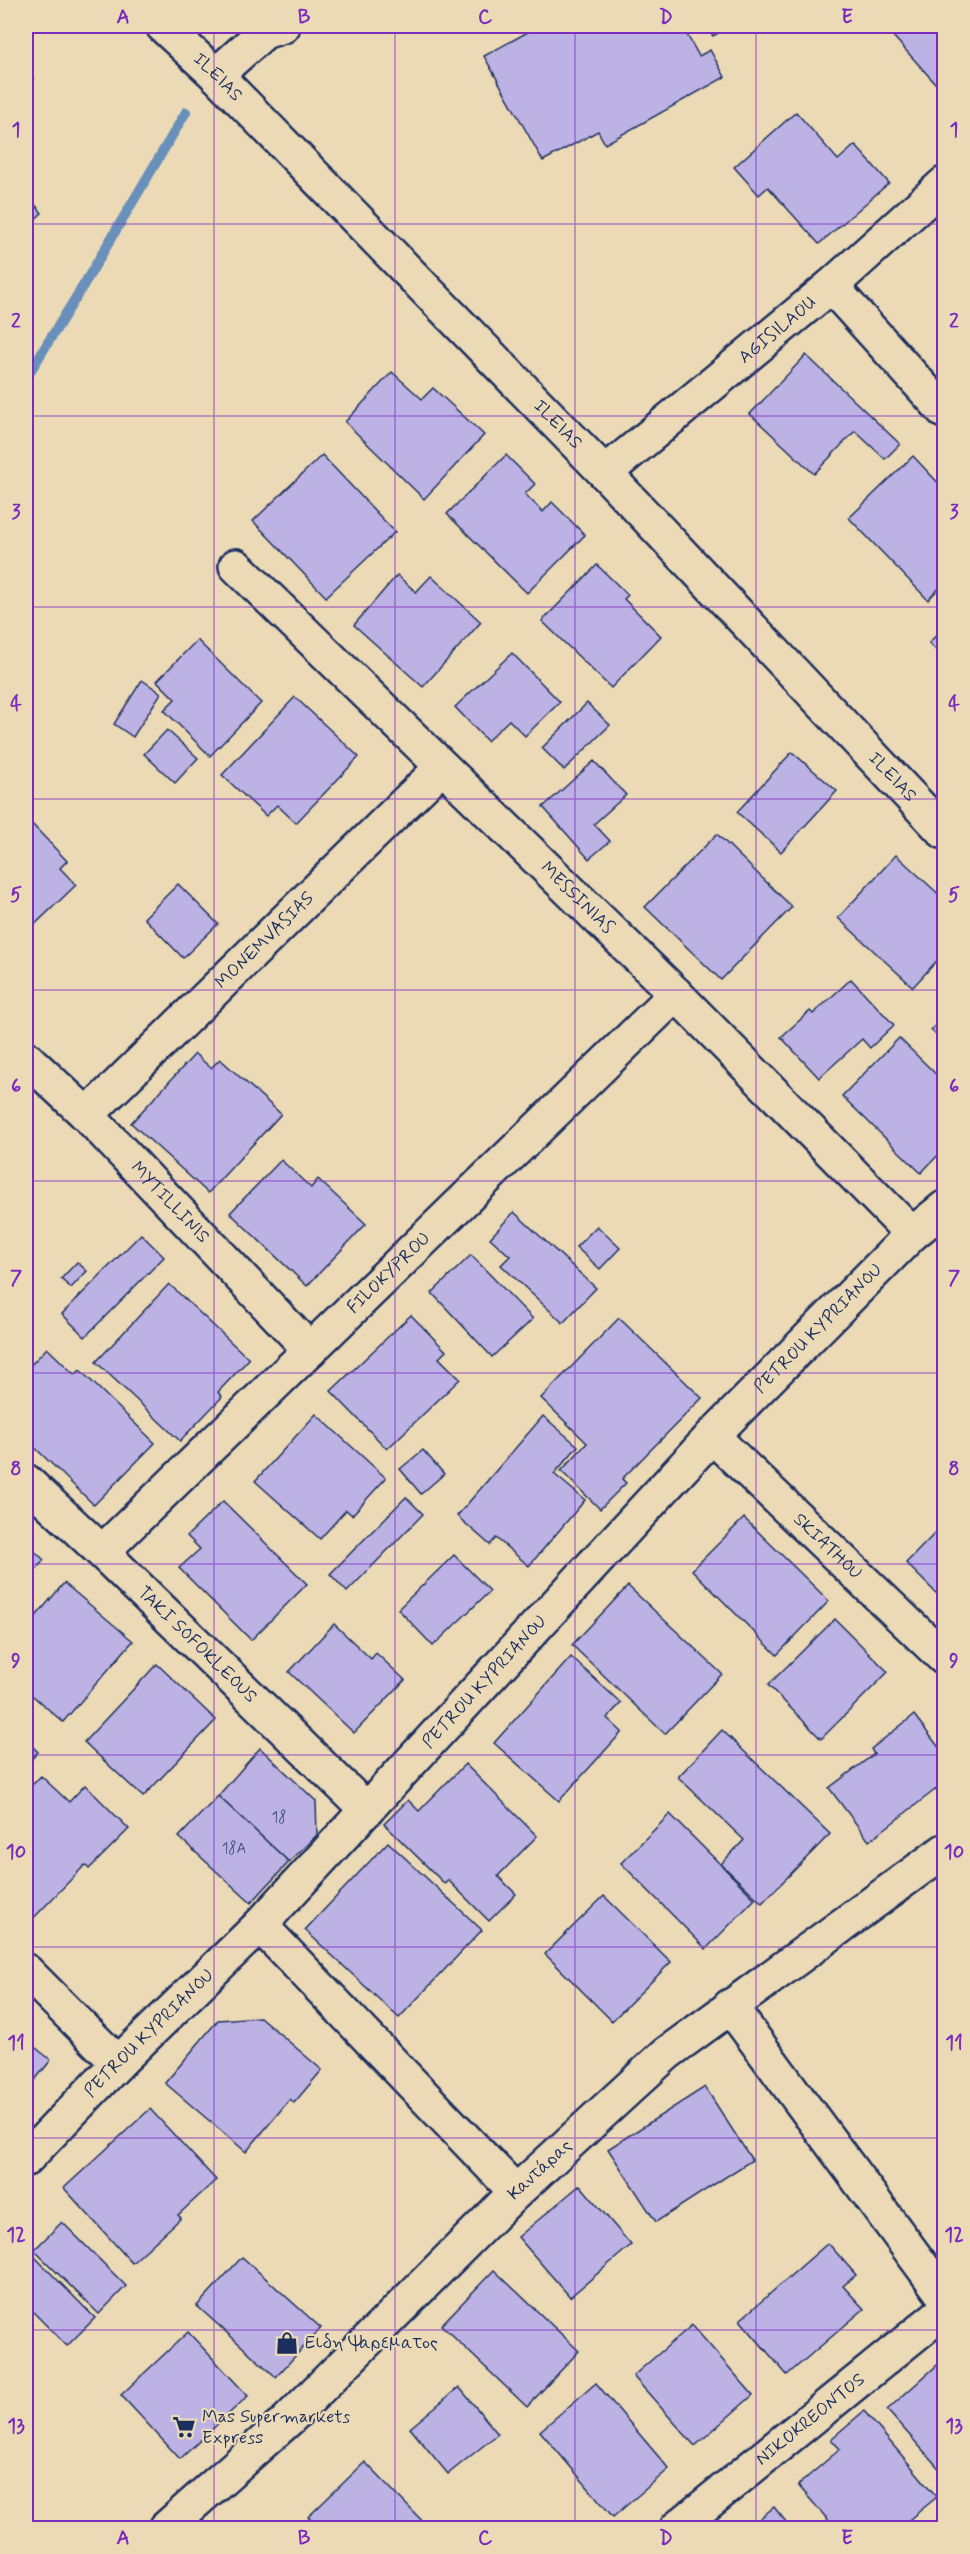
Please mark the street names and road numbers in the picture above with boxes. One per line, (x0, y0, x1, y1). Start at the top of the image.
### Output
street label: ILEIAS (188, 48, 248, 107)
street label: AGISILAOU (734, 291, 821, 369)
street label: ILEIAS (528, 395, 587, 455)
street label: ILEIAS (863, 747, 922, 807)
street label: MESSINIAS (535, 856, 619, 939)
street label: MONEMVASIAS (210, 887, 319, 995)
street label: MYTILLINIS (125, 1156, 215, 1249)
street label: FILOKYPROU (342, 1227, 436, 1319)
street label: PETROU KYPRIANOU (749, 1258, 888, 1399)
street label: SKIATHOU (788, 1508, 867, 1585)
street label: TAKI SOFOKLEOUS (132, 1581, 262, 1709)
street label: PETROU KYPRIANOU (417, 1610, 552, 1754)
street label: PETROU KYPRIANOU (79, 1964, 219, 2103)
street label: Καντάρας (502, 2134, 577, 2206)
street label: NIKOKREONTOS (751, 2368, 870, 2471)

